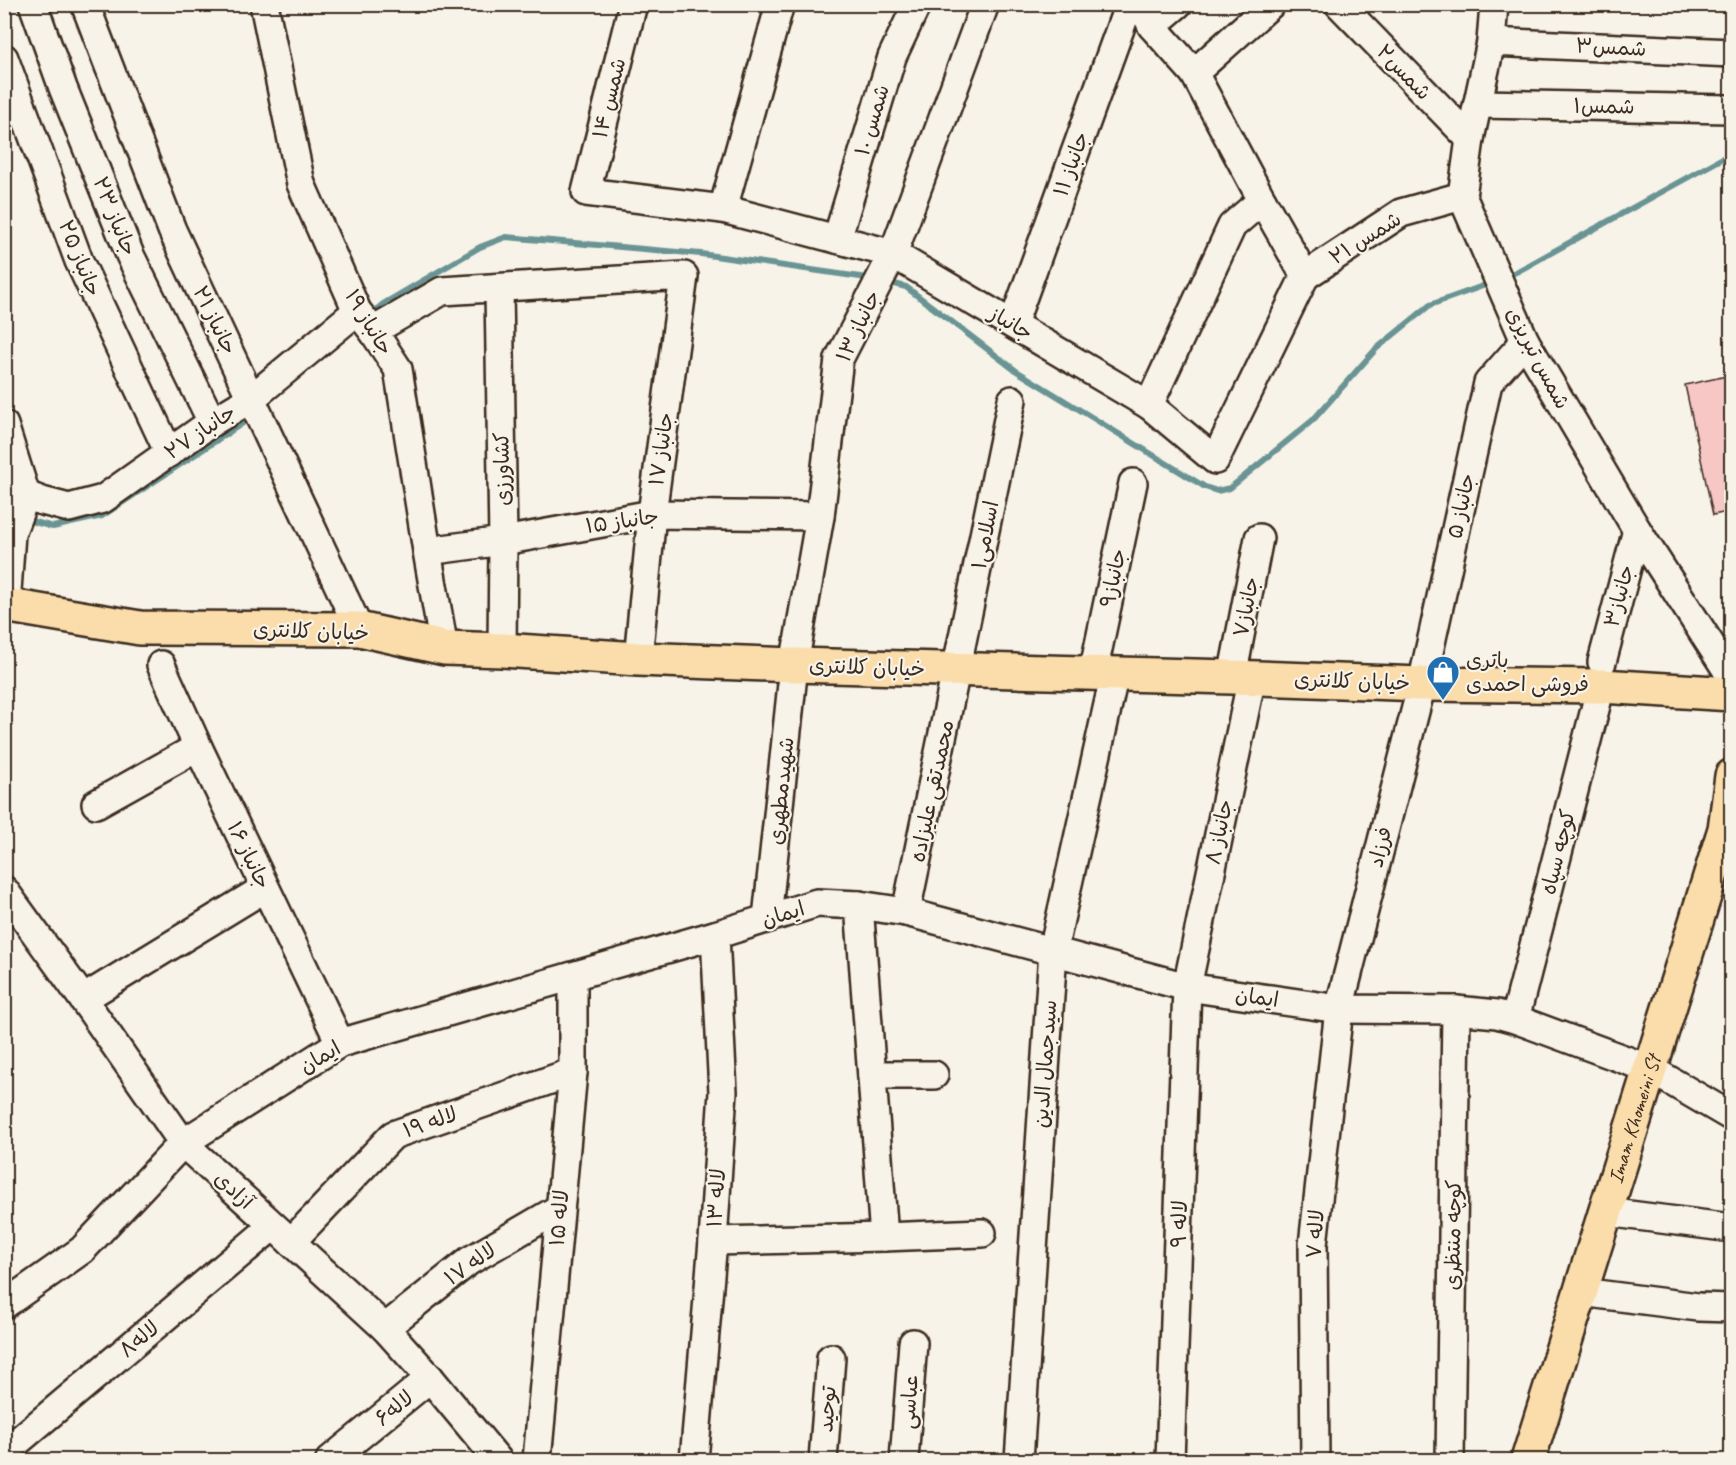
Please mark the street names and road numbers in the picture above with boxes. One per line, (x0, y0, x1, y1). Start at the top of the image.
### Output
street label: شمس۳ (1575, 32, 1647, 62)
street label: شمس۲ (1371, 39, 1437, 105)
street label: شمس ۱۴ (586, 55, 632, 141)
street label: شمس ۱۰ (849, 81, 895, 159)
street label: شمس۱ (1573, 92, 1635, 120)
street label: جانباز ۱۱ (1047, 128, 1095, 200)
street label: جانباز ۲۳ (87, 173, 143, 259)
street label: شمس ۲۱ (1324, 206, 1406, 270)
street label: جانباز ۲۵ (53, 216, 107, 300)
street label: جانباز ۲۱ (187, 281, 243, 359)
street label: جانباز ۱۹ (339, 284, 399, 360)
street label: جانباز ۱۳ (830, 286, 886, 366)
street label: جانباز (983, 299, 1038, 346)
street label: شمس تبریزی (1500, 303, 1576, 413)
street label: جانباز ۲۷ (159, 399, 241, 465)
street label: جانباز ۱۷ (643, 411, 679, 487)
street label: کشاورزی (488, 432, 516, 506)
street label: جانباز ۵ (1441, 471, 1481, 541)
street label: اسلامی۱ (966, 499, 1005, 571)
street label: جانباز ۱۵ (584, 503, 660, 539)
street label: جانباز۹ (1094, 546, 1132, 610)
street label: جانباز۳ (1598, 562, 1640, 630)
street label: جانباز۷ (1227, 574, 1265, 640)
street label: خیابان کلانتری (253, 616, 369, 646)
street label: خیابان کلانتری (809, 652, 925, 682)
street label: خیابان کلانتری (1294, 666, 1410, 696)
street label: محمدتقی علیزاده (904, 718, 961, 865)
street label: شهیدمطهری (762, 736, 800, 846)
street label: جانباز ۸ (1199, 797, 1239, 867)
street label: کوچه سپاه (1535, 807, 1581, 897)
street label: جانباز ۱۶ (222, 817, 276, 893)
street label: فرزاد (1362, 824, 1398, 870)
street label: ایمان (758, 895, 808, 933)
street label: ایمان (1234, 981, 1280, 1013)
street label: سیدجمال الدین (1028, 999, 1062, 1129)
street label: ایمان (295, 1035, 345, 1079)
street label: Imam Khomeini St (1602, 1049, 1668, 1187)
street label: لاله ۱۹ (400, 1101, 460, 1143)
street label: آزادی (209, 1165, 260, 1215)
street label: لاله ۱۳ (701, 1167, 731, 1229)
street label: کوچه منتظری (1439, 1179, 1467, 1291)
street label: لاله ۱۵ (544, 1189, 574, 1247)
street label: لاله ۹ (1165, 1200, 1193, 1248)
street label: لاله ۷ (1300, 1208, 1330, 1260)
street label: لاله ۱۷ (439, 1237, 501, 1291)
street label: لاله۸ (114, 1315, 164, 1363)
street label: عباسی (894, 1374, 925, 1430)
street label: توحید (812, 1384, 842, 1433)
street label: لاله۶ (369, 1385, 419, 1431)

